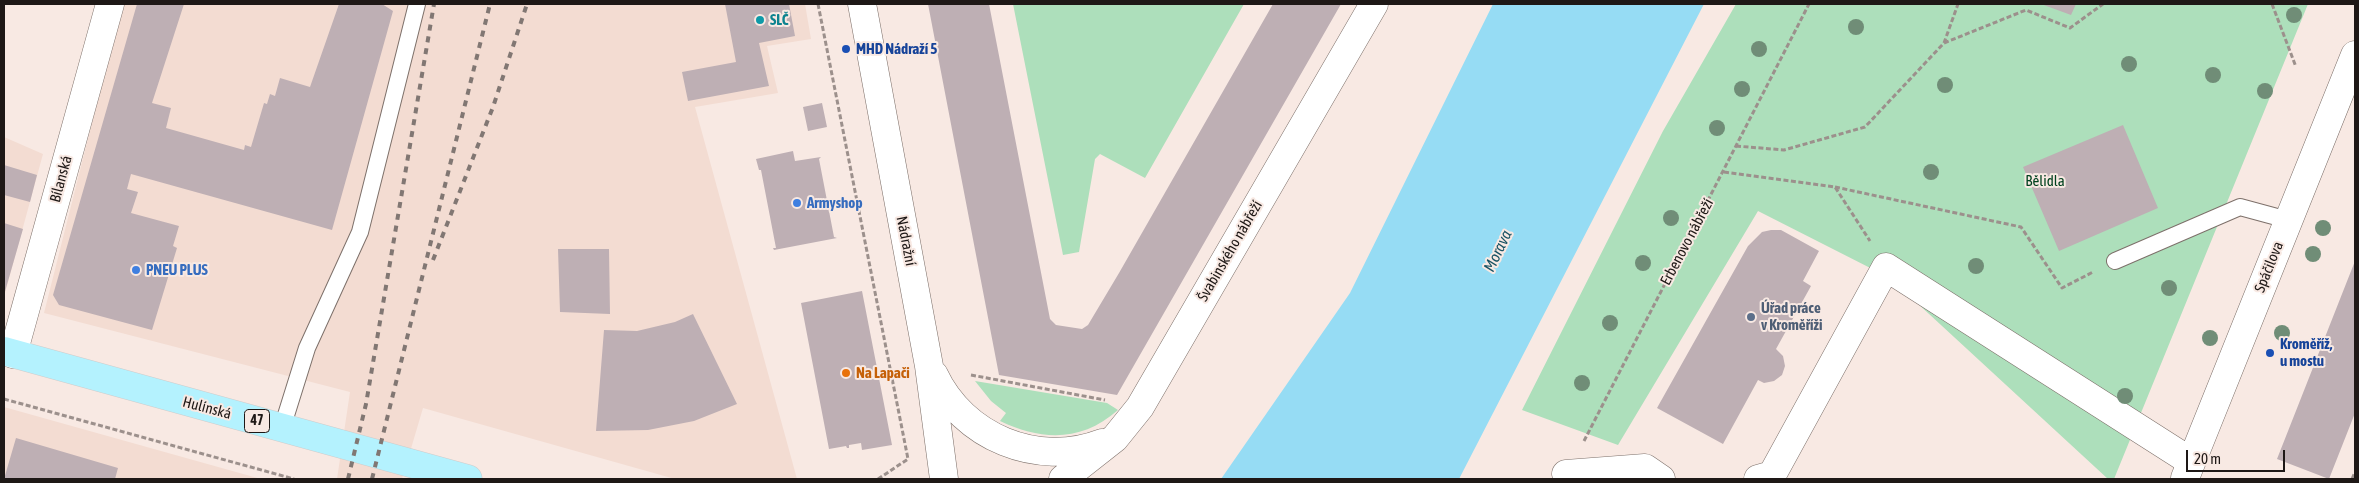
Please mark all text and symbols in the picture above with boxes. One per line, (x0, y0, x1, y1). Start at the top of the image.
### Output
place label: SLČ (770, 11, 789, 29)
marker: SLČ (754, 14, 766, 26)
place label: MHD Nádraží 5 (856, 40, 937, 58)
marker: MHD Nádraží 5 (840, 43, 852, 55)
street label: Bílanská (46, 154, 76, 204)
park label: Bělidla (2025, 172, 2065, 190)
place label: Armyshop (807, 194, 862, 212)
street label: Erbenovo nábřeží (1657, 196, 1717, 288)
marker: Armyshop (791, 197, 803, 209)
street label: Švabinského nábřeží (1194, 197, 1266, 305)
street label: Nádražní (892, 215, 920, 267)
water label: Morava (1480, 227, 1516, 275)
street label: Spáčilova (2251, 239, 2287, 295)
place label: PNEU PLUS (146, 261, 208, 279)
marker: PNEU PLUS (130, 264, 142, 276)
place label: Úřad práce v Kroměříži (1761, 299, 1822, 334)
marker: Úřad práce v Kroměříži (1745, 311, 1757, 323)
place label: Kroměříž, u mostu (2280, 335, 2332, 370)
marker: Kroměříž, u mostu (2264, 347, 2276, 359)
place label: Na Lapači (856, 364, 910, 382)
marker: Na Lapači (840, 367, 852, 379)
street label: Hulínská (181, 393, 233, 423)
road number: 47 (244, 410, 270, 432)
scale bar (2189, 440, 2288, 472)
text: 20 m (2194, 450, 2221, 467)

